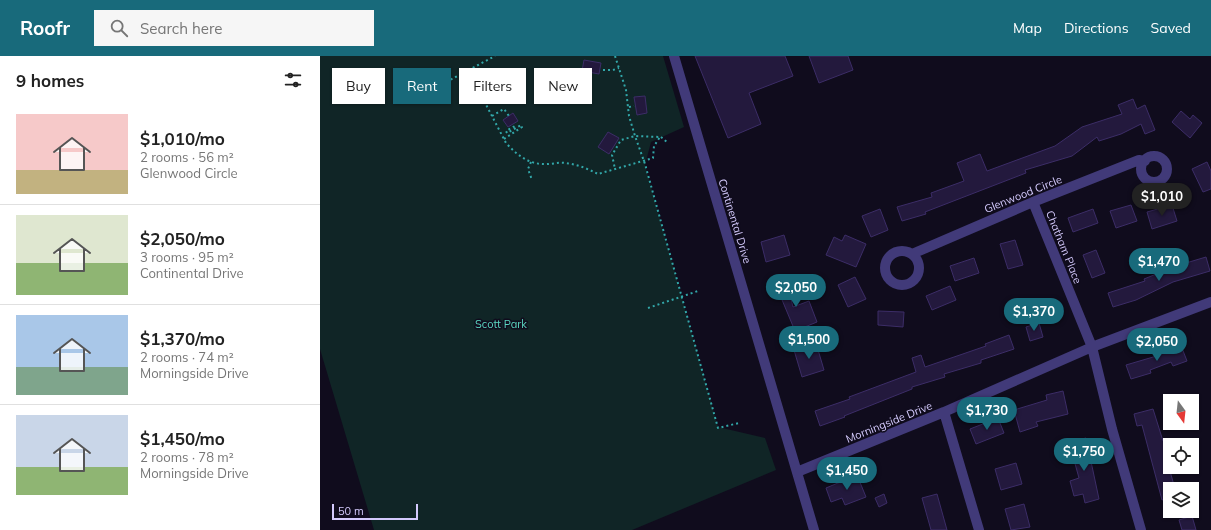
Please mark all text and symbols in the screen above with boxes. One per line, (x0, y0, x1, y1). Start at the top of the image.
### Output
search box (94, 10, 374, 46)
text: Roofr (20, 16, 70, 40)
icon: search (108, 17, 130, 39)
text: Search here (140, 19, 222, 38)
text: Map (1013, 19, 1042, 37)
text: Directions (1064, 19, 1129, 37)
text: Saved (1151, 19, 1191, 37)
chip: Buy (332, 68, 385, 104)
chip: Rent (393, 68, 451, 104)
chip: Filters (459, 68, 526, 104)
chip: New (534, 68, 592, 104)
icon: filters (282, 69, 304, 91)
text: 9 homes (16, 70, 84, 91)
text: $1,010/mo (140, 128, 225, 149)
icon: home (48, 130, 96, 178)
text: 2 rooms · 56 m² (140, 149, 234, 165)
text: Glenwood Circle (140, 165, 238, 181)
street label: Glenwood Circle (982, 172, 1064, 216)
street label: Continental Drive (715, 177, 755, 265)
pin: $1,010 (1129, 183, 1195, 217)
text: $1,010 (1141, 188, 1183, 204)
street label: Chatham Place (1043, 208, 1085, 286)
text: $2,050/mo (140, 228, 225, 249)
icon: home (48, 231, 96, 279)
pin: $1,470 (1126, 248, 1192, 282)
text: 3 rooms · 95 m² (140, 249, 234, 265)
text: $1,470 (1138, 253, 1180, 269)
text: Continental Drive (140, 265, 244, 281)
pin: $2,050 (763, 274, 829, 308)
text: $2,050 (775, 279, 817, 295)
pin: $1,370 (1001, 298, 1067, 332)
text: $1,370 (1013, 303, 1055, 319)
park label: Scott Park (475, 317, 527, 331)
pin: $1,500 (776, 326, 842, 360)
text: $1,370/mo (140, 328, 225, 349)
pin: $2,050 (1124, 328, 1190, 362)
icon: home (48, 331, 96, 379)
text: $1,500 (788, 331, 830, 347)
text: $2,050 (1136, 333, 1178, 349)
text: 2 rooms · 74 m² (140, 349, 234, 365)
text: Morningside Drive (140, 365, 249, 381)
north arrow (1163, 394, 1199, 430)
map controls (1163, 394, 1199, 518)
pin: $1,730 (954, 397, 1020, 431)
street label: Morningside Drive (844, 398, 934, 446)
text: $1,730 (966, 402, 1008, 418)
text: $1,450/mo (140, 428, 225, 449)
icon: home (48, 431, 96, 479)
pin: $1,750 (1051, 438, 1117, 472)
button: locate (1163, 438, 1199, 474)
text: $1,750 (1063, 443, 1105, 459)
text: 2 rooms · 78 m² (140, 449, 234, 465)
pin: $1,450 (814, 457, 880, 491)
text: $1,450 (826, 462, 868, 478)
text: Morningside Drive (140, 465, 249, 481)
button: layers (1163, 482, 1199, 518)
scale bar (332, 502, 418, 521)
text: 50 m (338, 504, 364, 518)

